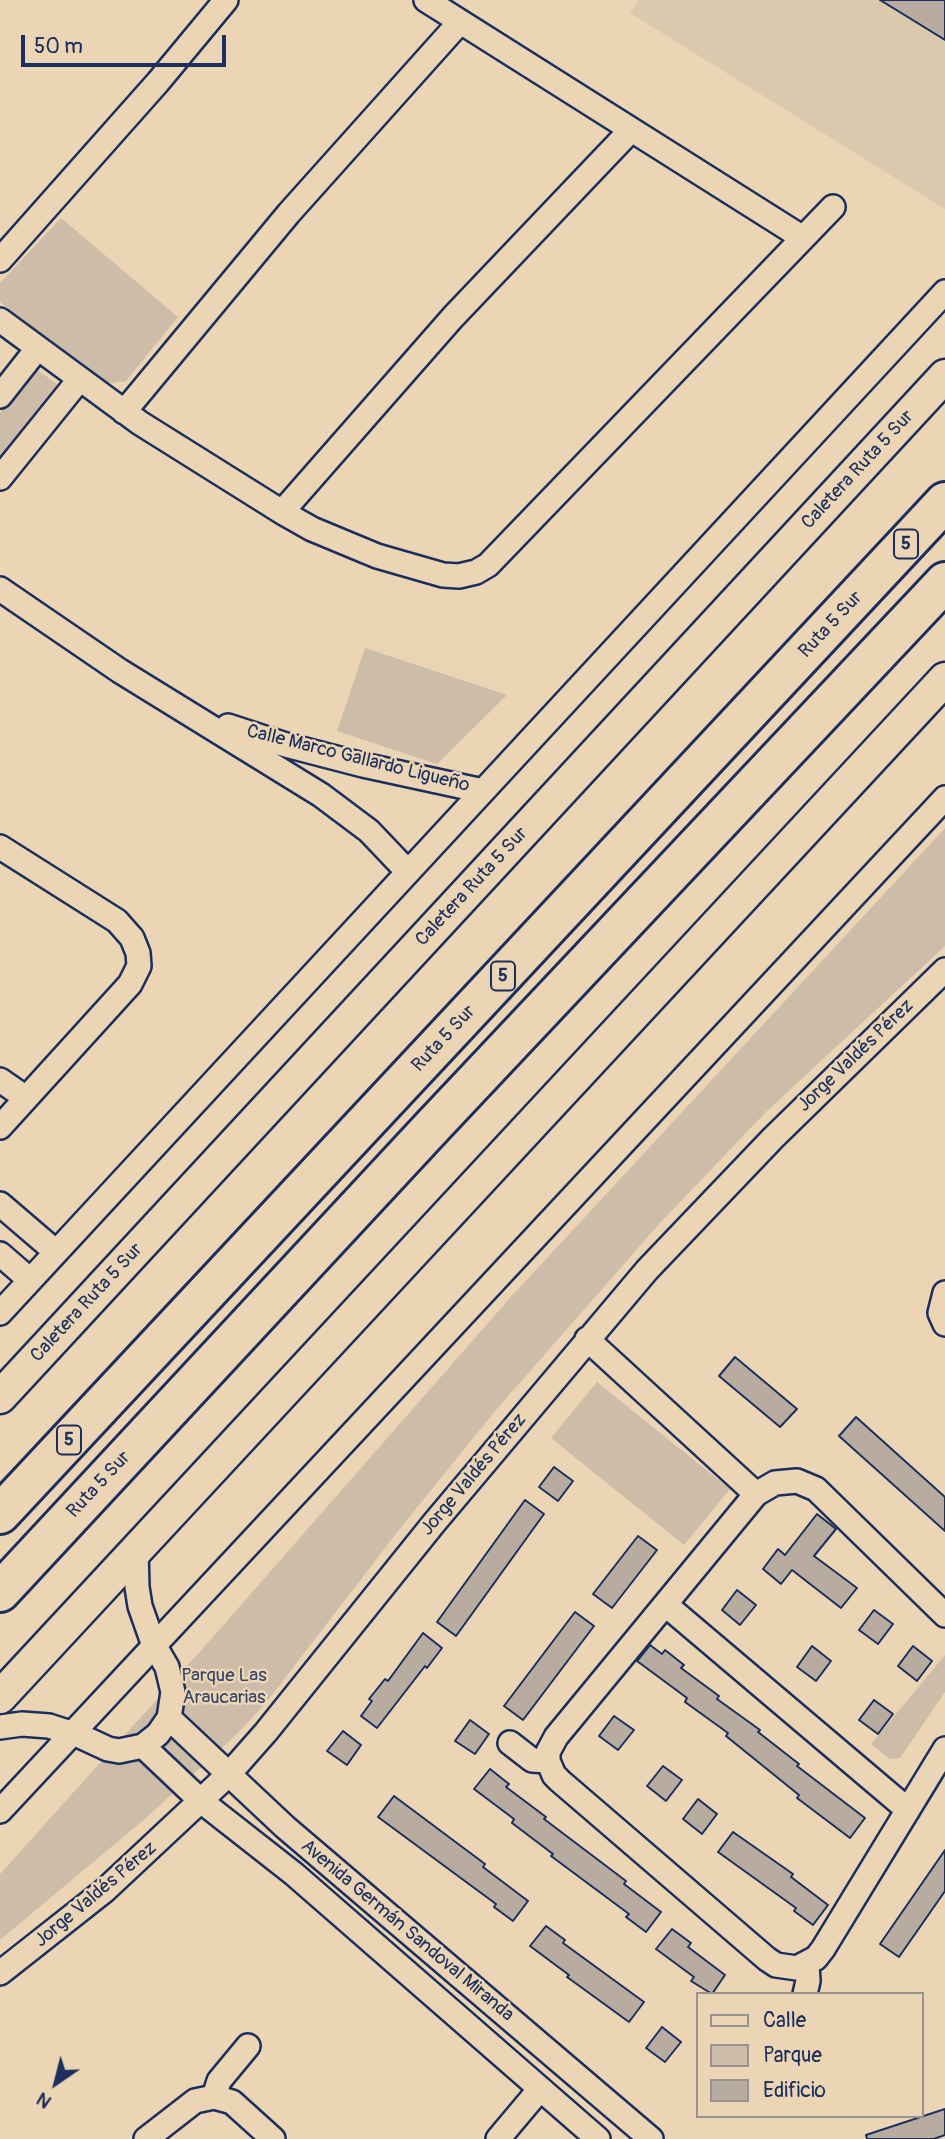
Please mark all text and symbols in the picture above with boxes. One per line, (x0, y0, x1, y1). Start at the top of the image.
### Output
scale bar (24, 21, 229, 65)
text: 50 m (34, 33, 83, 60)
street label: Caletera Ruta 5 Sur (797, 406, 919, 534)
road number: 5 (894, 530, 918, 558)
street label: Ruta 5 Sur (794, 587, 868, 663)
street label: Calle Marco Gallardo Ligueño (244, 720, 472, 798)
street label: Caletera Ruta 5 Sur (411, 823, 533, 951)
road number: 5 (491, 961, 515, 990)
street label: Jorge Valdés Pérez (793, 995, 919, 1117)
street label: Ruta 5 Sur (407, 1001, 481, 1077)
street label: Caletera Ruta 5 Sur (26, 1239, 148, 1367)
street label: Jorge Valdés Pérez (416, 1409, 532, 1541)
road number: 5 (57, 1426, 81, 1455)
street label: Ruta 5 Sur (62, 1447, 136, 1523)
park label: Parque Las Araucarias (181, 1665, 267, 1709)
street label: Avenida Germán Sandoval Miranda (296, 1835, 518, 2027)
street label: Jorge Valdés Pérez (30, 1837, 162, 1953)
legend (696, 1992, 924, 2118)
text: Calle (763, 2007, 806, 2034)
text: Parque (763, 2042, 822, 2069)
north arrow (21, 2048, 91, 2118)
text: Edificio (763, 2077, 826, 2104)
text: N (32, 2087, 56, 2114)

